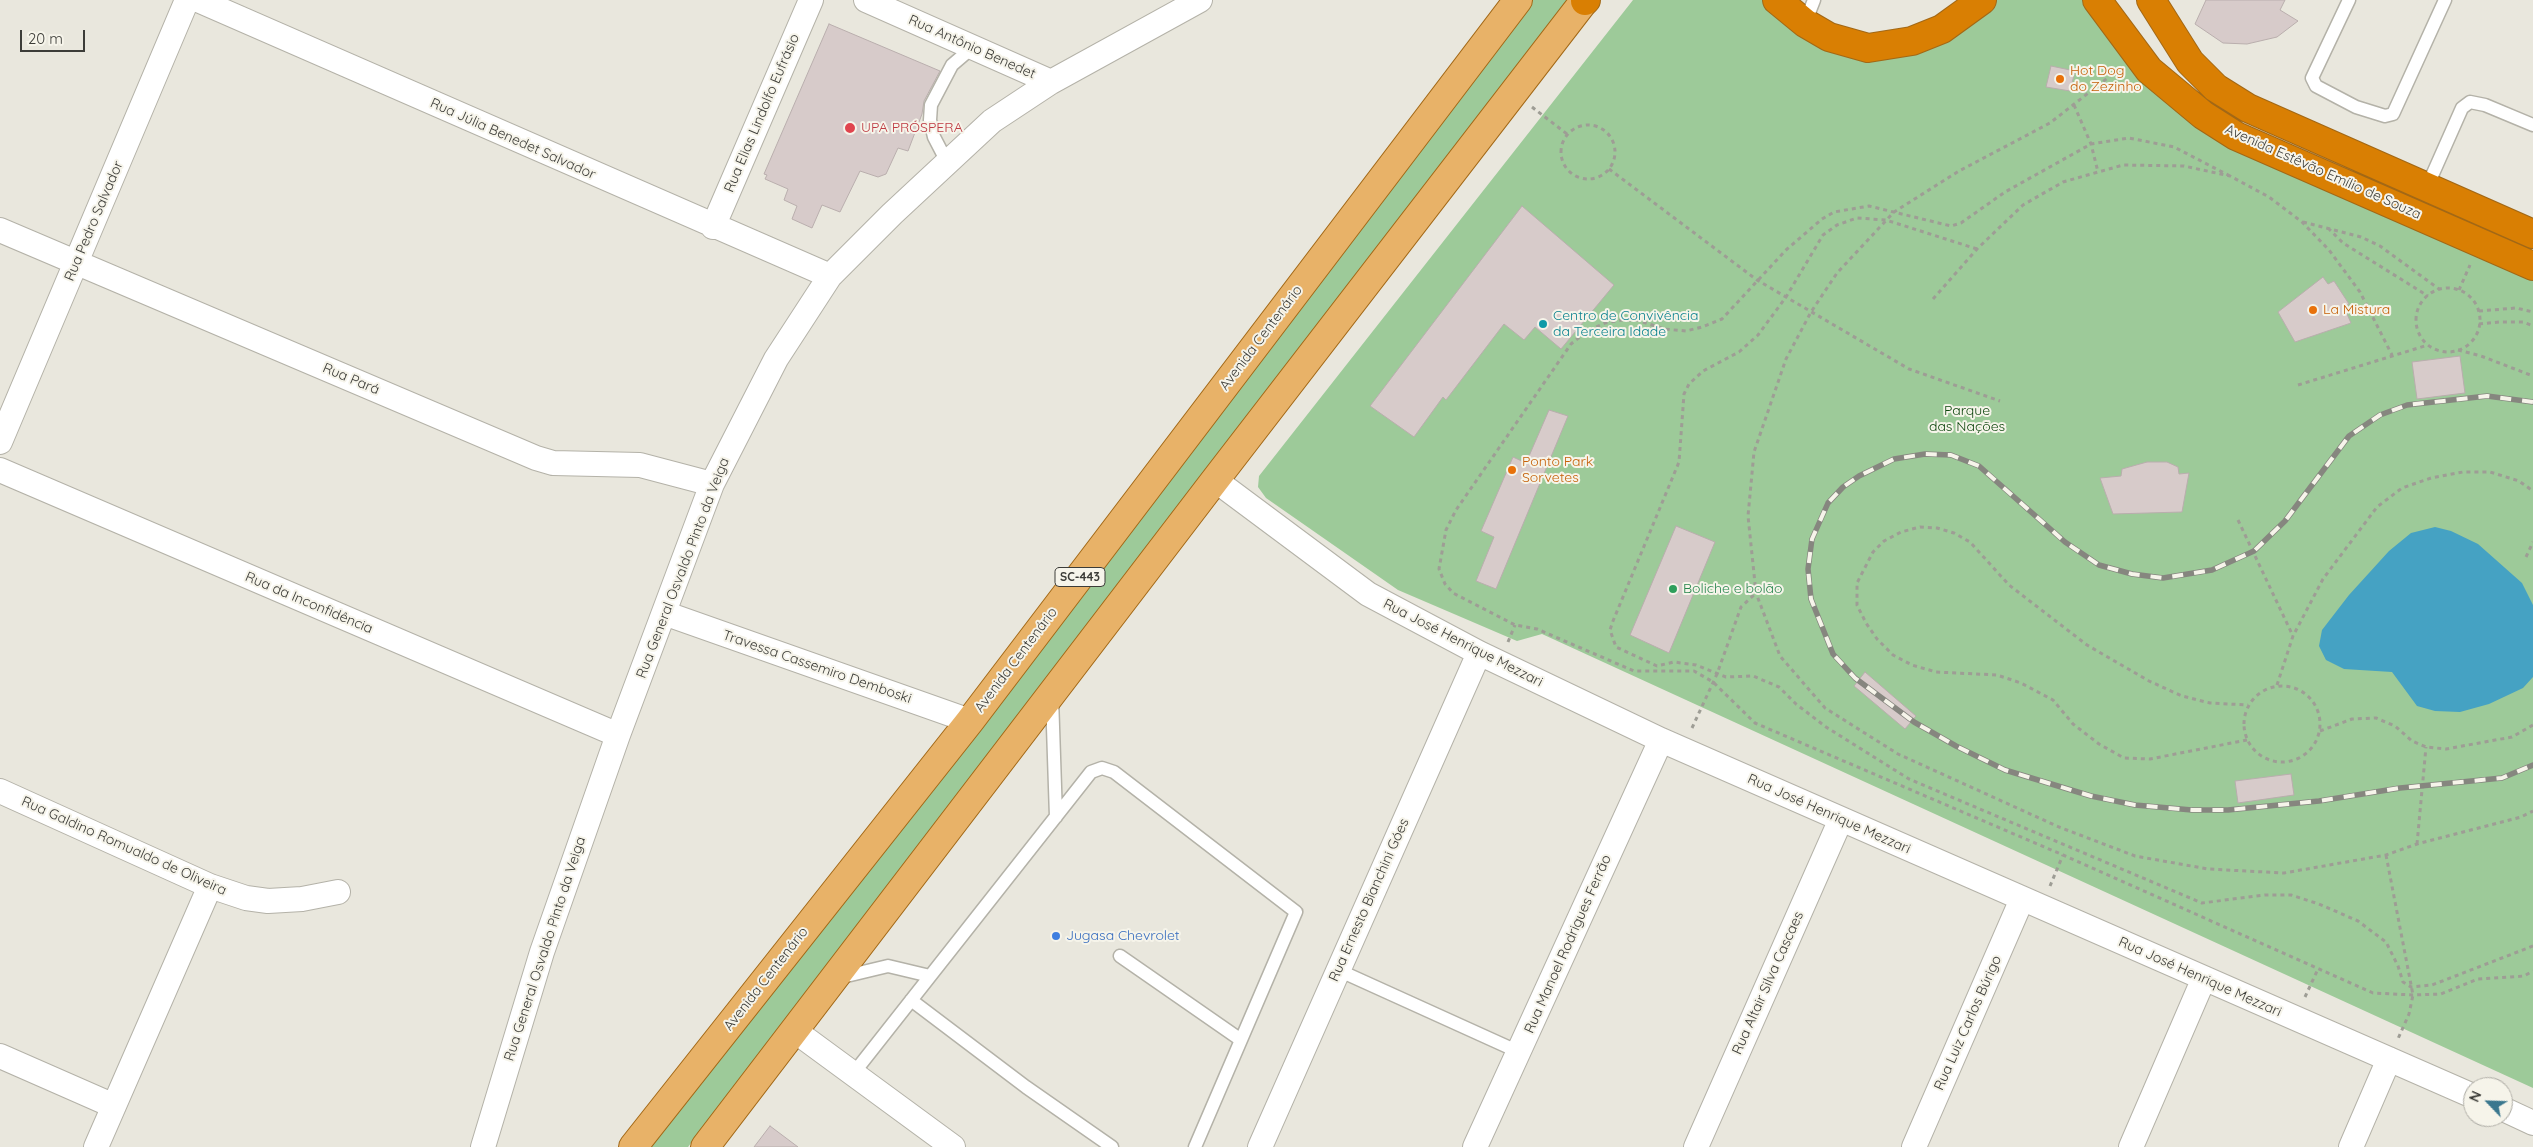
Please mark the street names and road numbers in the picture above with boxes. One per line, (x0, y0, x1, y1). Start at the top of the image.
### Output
street label: Rua Antônio Benedet (906, 11, 1038, 83)
street label: Rua Elias Lindolfo Eufrásio (721, 31, 803, 195)
street label: Rua Júlia Benedet Salvador (428, 95, 598, 183)
street label: Avenida Estêvão Emílio de Souza (2222, 121, 2424, 223)
street label: Rua Pedro Salvador (61, 158, 127, 284)
street label: Avenida Centenário (1216, 282, 1306, 394)
street label: Rua Pará (320, 360, 382, 398)
street label: Rua General Osvaldo Pinto da Veiga (633, 455, 733, 681)
road number: SC-443 (1055, 568, 1105, 586)
street label: Rua da Inconfidência (243, 569, 375, 637)
street label: Rua José Henrique Mezzari (1380, 595, 1546, 691)
street label: Avenida Centenário (971, 604, 1061, 716)
street label: Travessa Cassemiro Demboski (720, 627, 914, 707)
street label: Rua José Henrique Mezzari (1745, 770, 1913, 858)
street label: Rua Galdino Romualdo de Oliveira (19, 793, 229, 899)
street label: Rua Ernesto Bianchini Góes (1325, 816, 1413, 984)
street label: Rua General Osvaldo Pinto da Veiga (501, 835, 589, 1063)
street label: Rua Manoel Rodrigues Ferrão (1521, 852, 1615, 1036)
street label: Rua Altair Silva Cascaes (1729, 909, 1807, 1057)
street label: Avenida Centenário (720, 924, 812, 1034)
street label: Rua José Henrique Mezzari (2116, 933, 2284, 1021)
street label: Rua Luiz Carlos Búrigo (1931, 953, 2005, 1093)

